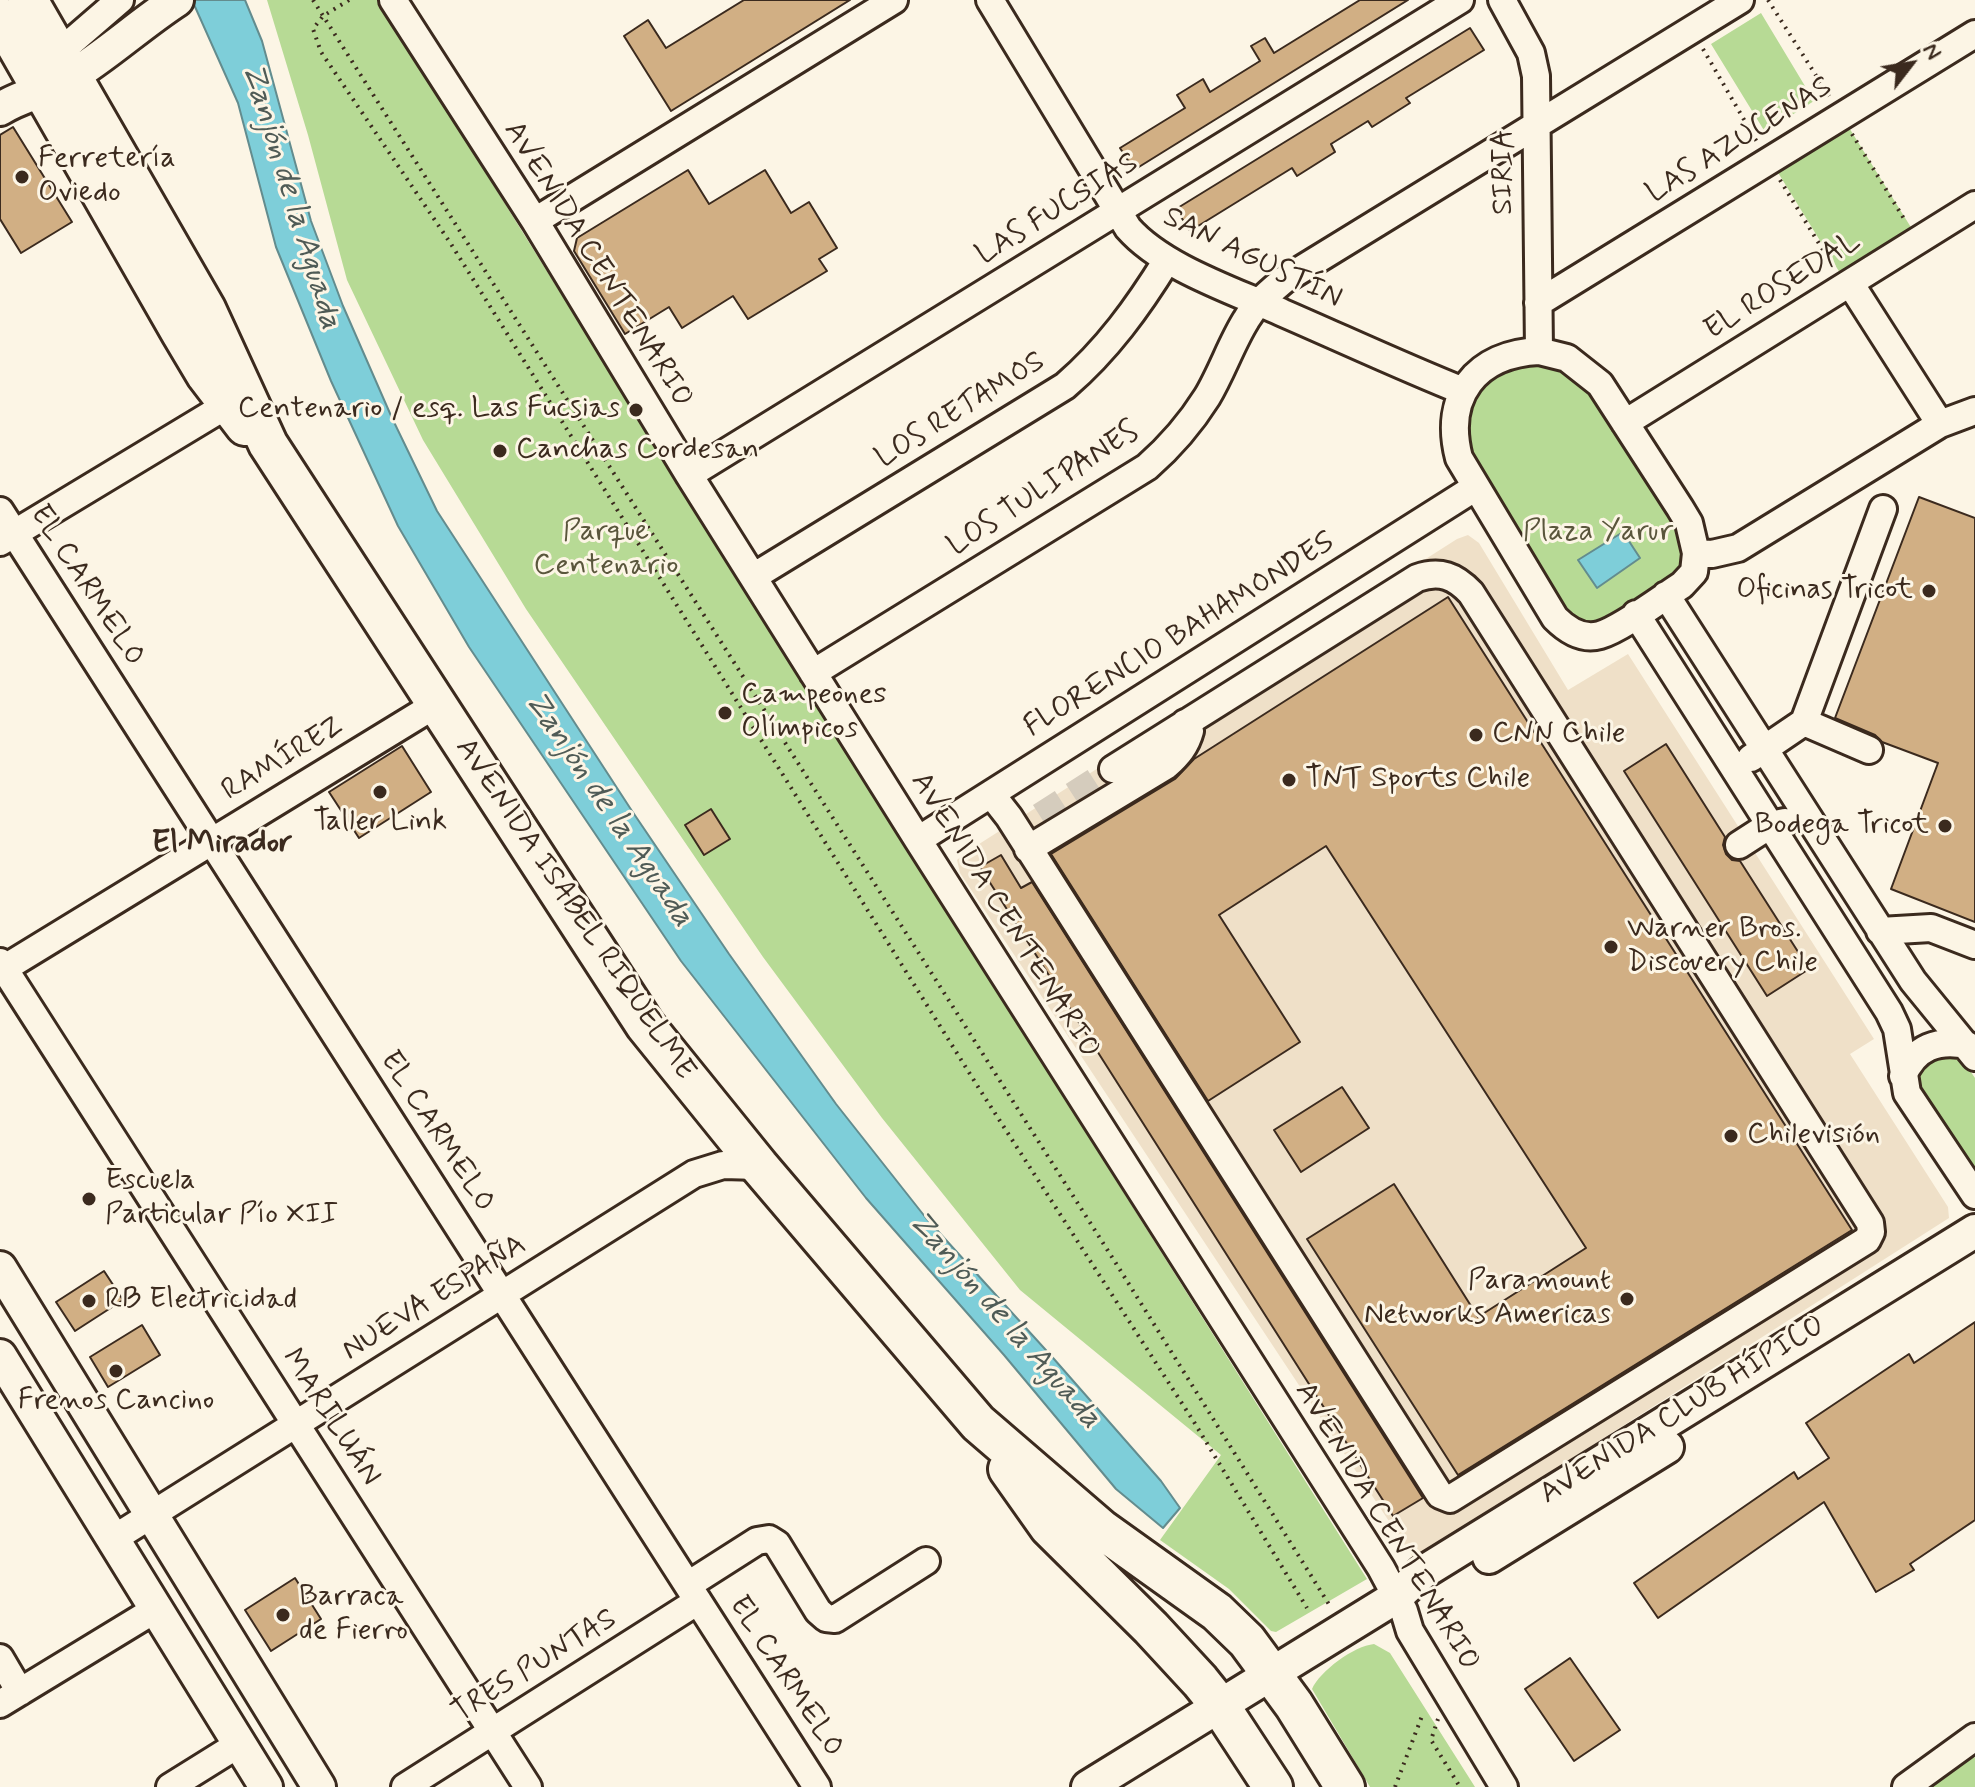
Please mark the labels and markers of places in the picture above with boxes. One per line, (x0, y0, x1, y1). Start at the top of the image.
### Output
place label: Ferretería Oviedo (38, 142, 176, 212)
marker: Ferretería Oviedo (13, 168, 31, 186)
place label: Centenario / esq. Las Fucsias (238, 392, 620, 428)
marker: Centenario / esq. Las Fucsias (627, 401, 645, 419)
place label: Canchas Cordesan (516, 433, 759, 469)
marker: Canchas Cordesan (491, 442, 509, 460)
place label: Oficinas Tricot (1736, 573, 1913, 609)
marker: Oficinas Tricot (1920, 582, 1938, 600)
place label: Campeones Olímpicos (741, 678, 887, 748)
marker: Campeones Olímpicos (716, 704, 734, 722)
place label: CNN Chile (1492, 717, 1626, 753)
marker: CNN Chile (1467, 726, 1485, 744)
place label: TNT Sports Chile (1305, 762, 1530, 798)
marker: TNT Sports Chile (1280, 771, 1298, 789)
marker: Taller Link (371, 783, 389, 801)
place label: Taller Link (313, 805, 447, 841)
place label: Bodega Tricot (1755, 808, 1929, 844)
marker: Bodega Tricot (1936, 817, 1954, 835)
place label: Warner Bros. Discovery Chile (1627, 912, 1818, 982)
marker: Warner Bros. Discovery Chile (1602, 938, 1620, 956)
place label: Chilevisión (1747, 1118, 1880, 1154)
marker: Chilevisión (1722, 1127, 1740, 1145)
place label: Escuela Particular Pío XII (105, 1164, 338, 1234)
marker: Escuela Particular Pío XII (80, 1190, 98, 1208)
place label: Paramount Networks Americas (1364, 1264, 1611, 1334)
place label: RB Electricidad (105, 1283, 297, 1319)
marker: Paramount Networks Americas (1618, 1290, 1636, 1308)
marker: RB Electricidad (80, 1292, 98, 1310)
marker: Frenos Cancino (107, 1362, 125, 1380)
place label: Frenos Cancino (18, 1384, 214, 1420)
place label: Barraca de Fierro (299, 1580, 408, 1650)
marker: Barraca de Fierro (274, 1606, 292, 1624)

